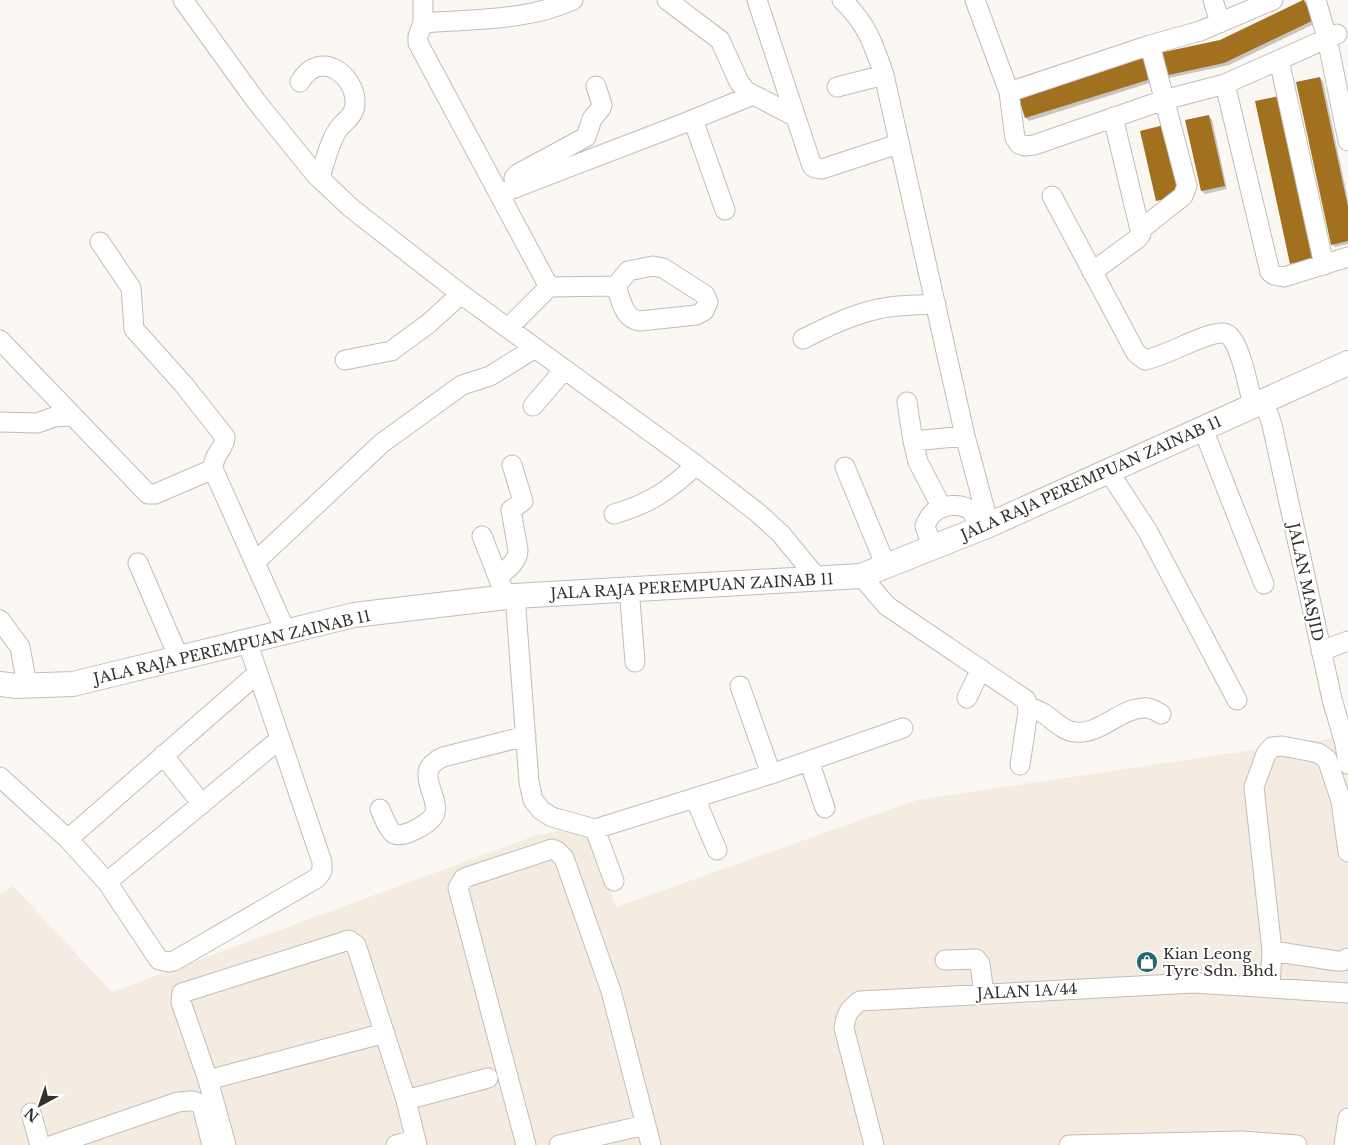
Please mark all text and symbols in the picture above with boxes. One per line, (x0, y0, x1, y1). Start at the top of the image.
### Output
street label: JALA RAJA PEREMPUAN ZAINAB 11 (956, 412, 1224, 545)
street label: JALAN MASJID (1284, 519, 1328, 643)
street label: JALA RAJA PEREMPUAN ZAINAB 11 (548, 569, 834, 603)
street label: JALA RAJA PEREMPUAN ZAINAB 11 (90, 606, 372, 689)
place label: Kian Leong Tyre Sdn. Bhd. (1163, 944, 1278, 980)
shop icon: Kian Leong Tyre Sdn. Bhd. (1135, 950, 1159, 974)
street label: JALAN 1A/44 (974, 979, 1078, 1003)
north arrow (15, 1080, 65, 1130)
text: N (21, 1104, 42, 1126)

